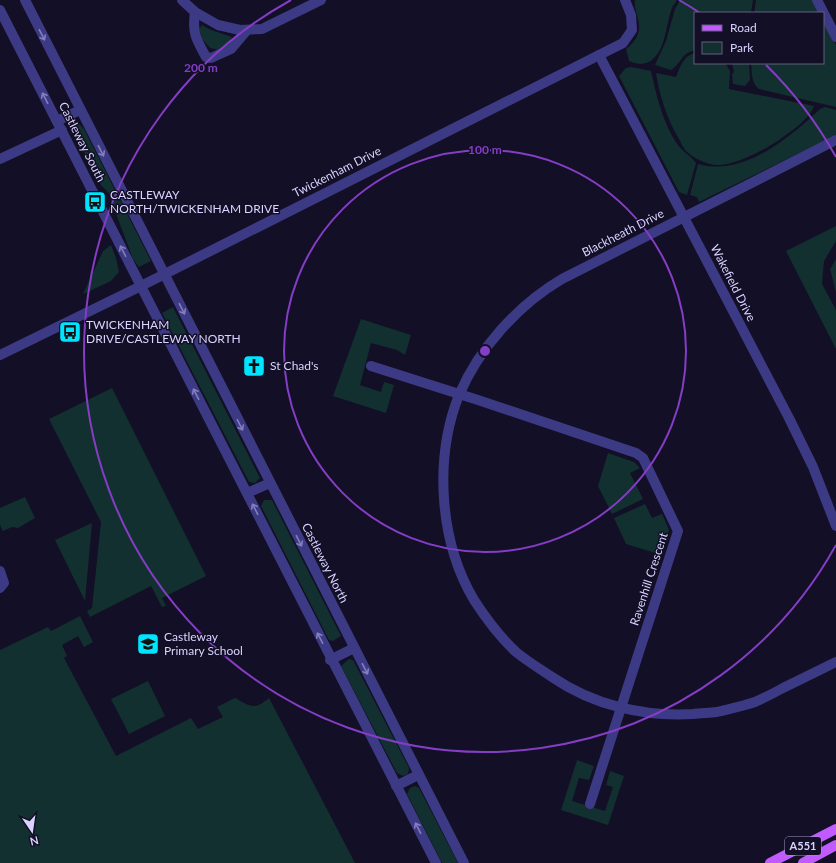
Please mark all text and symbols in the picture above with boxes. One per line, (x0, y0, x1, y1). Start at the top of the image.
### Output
legend (694, 12, 824, 64)
text: Road (730, 20, 757, 35)
one-way arrow (39, 29, 47, 41)
text: Park (730, 40, 754, 55)
text: 200 m (184, 60, 218, 75)
one-way arrow (41, 92, 48, 104)
street label: Castleway South (56, 99, 109, 184)
text: 100 m (468, 142, 502, 157)
street label: Twickenham Drive (290, 143, 383, 200)
one-way arrow (98, 145, 105, 157)
place label: CASTLEWAY NORTH/TWICKENHAM DRIVE (110, 187, 279, 216)
bus stop icon: CASTLEWAY NORTH/TWICKENHAM DRIVE (82, 189, 108, 215)
street label: Blackheath Drive (579, 205, 666, 260)
street label: Wakefield Drive (708, 242, 759, 324)
one-way arrow (119, 246, 126, 258)
one-way arrow (178, 303, 186, 315)
place label: TWICKENHAM DRIVE/CASTLEWAY NORTH (86, 317, 241, 346)
bus stop icon: TWICKENHAM DRIVE/CASTLEWAY NORTH (57, 319, 83, 345)
centre of rings (478, 344, 492, 358)
church icon: St Chad's (241, 353, 267, 379)
place label: St Chad's (270, 358, 319, 373)
one-way arrow (192, 388, 199, 400)
one-way arrow (237, 419, 244, 431)
one-way arrow (251, 504, 258, 516)
street label: Castleway North (299, 520, 352, 605)
street label: Ravenhill Crescent (626, 530, 671, 627)
one-way arrow (296, 535, 303, 547)
place label: Castleway Primary School (164, 629, 243, 658)
school or university icon: Castleway Primary School (135, 631, 161, 657)
one-way arrow (315, 633, 323, 645)
one-way arrow (362, 663, 369, 675)
north arrow (12, 811, 52, 851)
one-way arrow (414, 823, 421, 835)
text: N (29, 834, 40, 849)
road number: A551 (785, 837, 821, 855)

